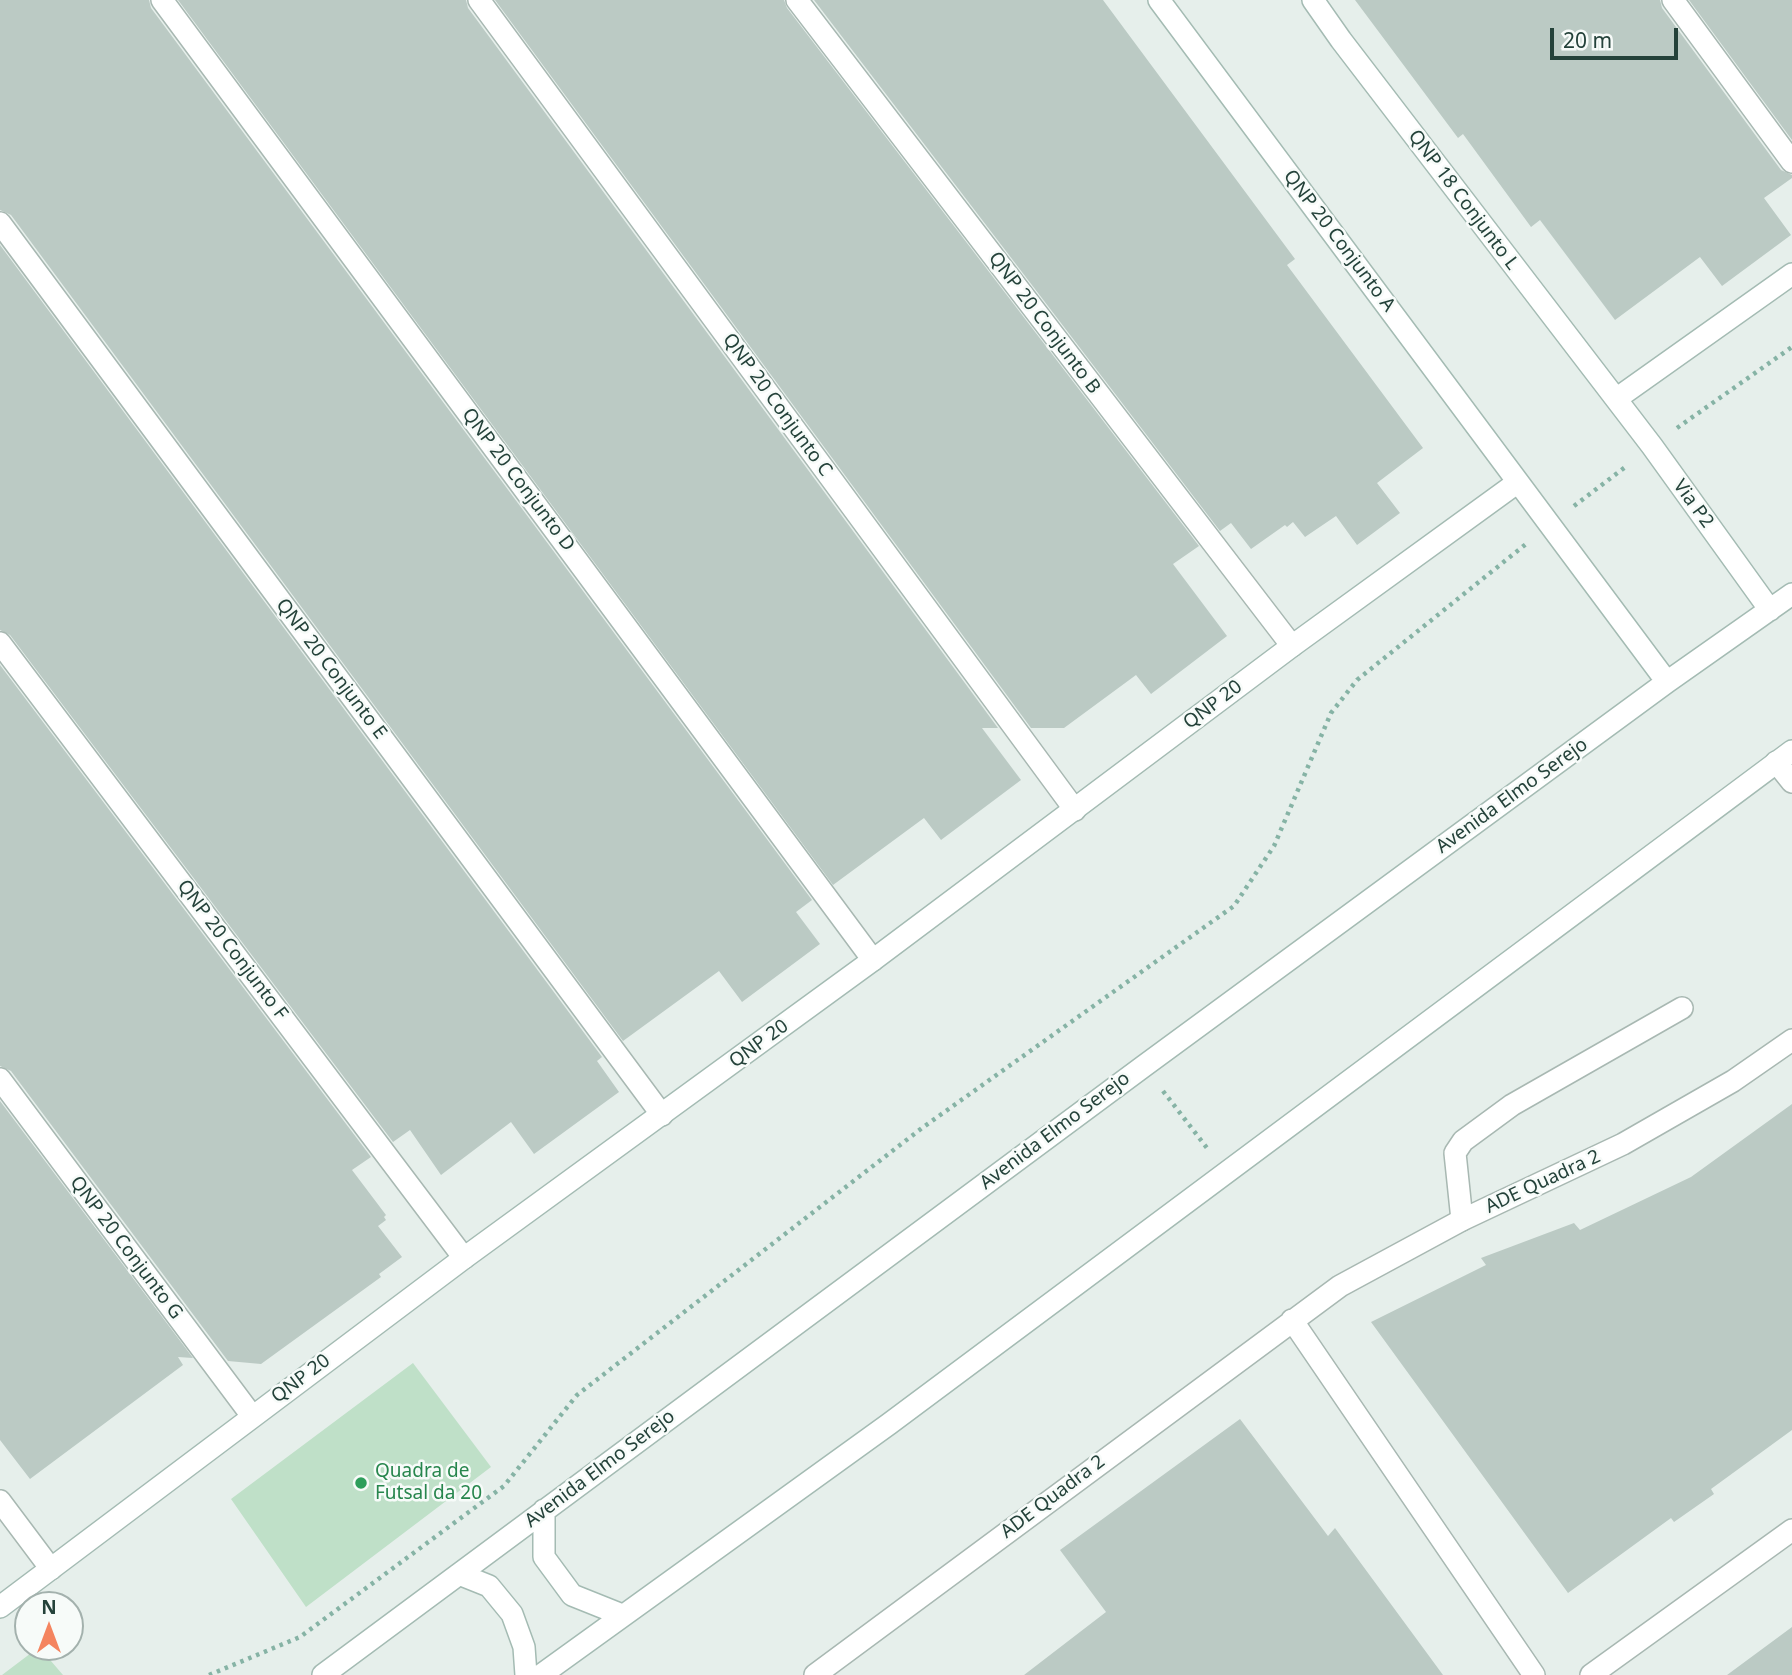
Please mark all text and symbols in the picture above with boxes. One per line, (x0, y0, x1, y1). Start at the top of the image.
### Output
scale bar (1554, 14, 1682, 58)
text: 20 m (1563, 26, 1612, 54)
street label: QNP 18 Conjunto L (1403, 126, 1523, 274)
street label: QNP 20 Conjunto A (1278, 166, 1400, 316)
street label: QNP 20 Conjunto B (983, 248, 1105, 398)
street label: QNP 20 Conjunto C (717, 329, 837, 481)
street label: QNP 20 Conjunto D (457, 404, 579, 556)
street label: Via P2 (1668, 475, 1718, 533)
street label: QNP 20 Conjunto E (271, 594, 391, 744)
street label: QNP 20 (1179, 676, 1247, 734)
street label: Avenida Elmo Serejo (1432, 733, 1592, 859)
street label: QNP 20 Conjunto F (172, 876, 292, 1024)
street label: QNP 20 (725, 1015, 793, 1073)
street label: Avenida Elmo Serejo (976, 1067, 1134, 1195)
street label: ADE Quadra 2 (1482, 1145, 1604, 1219)
street label: QNP 20 Conjunto G (65, 1172, 187, 1324)
street label: QNP 20 (267, 1350, 335, 1408)
street label: Avenida Elmo Serejo (521, 1405, 679, 1533)
street label: ADE Quadra 2 (996, 1450, 1110, 1544)
place label: Quadra de Futsal da 20 (375, 1461, 482, 1505)
marker: Quadra de Futsal da 20 (353, 1475, 369, 1491)
north arrow (14, 1591, 84, 1661)
text: N (41, 1594, 57, 1620)

